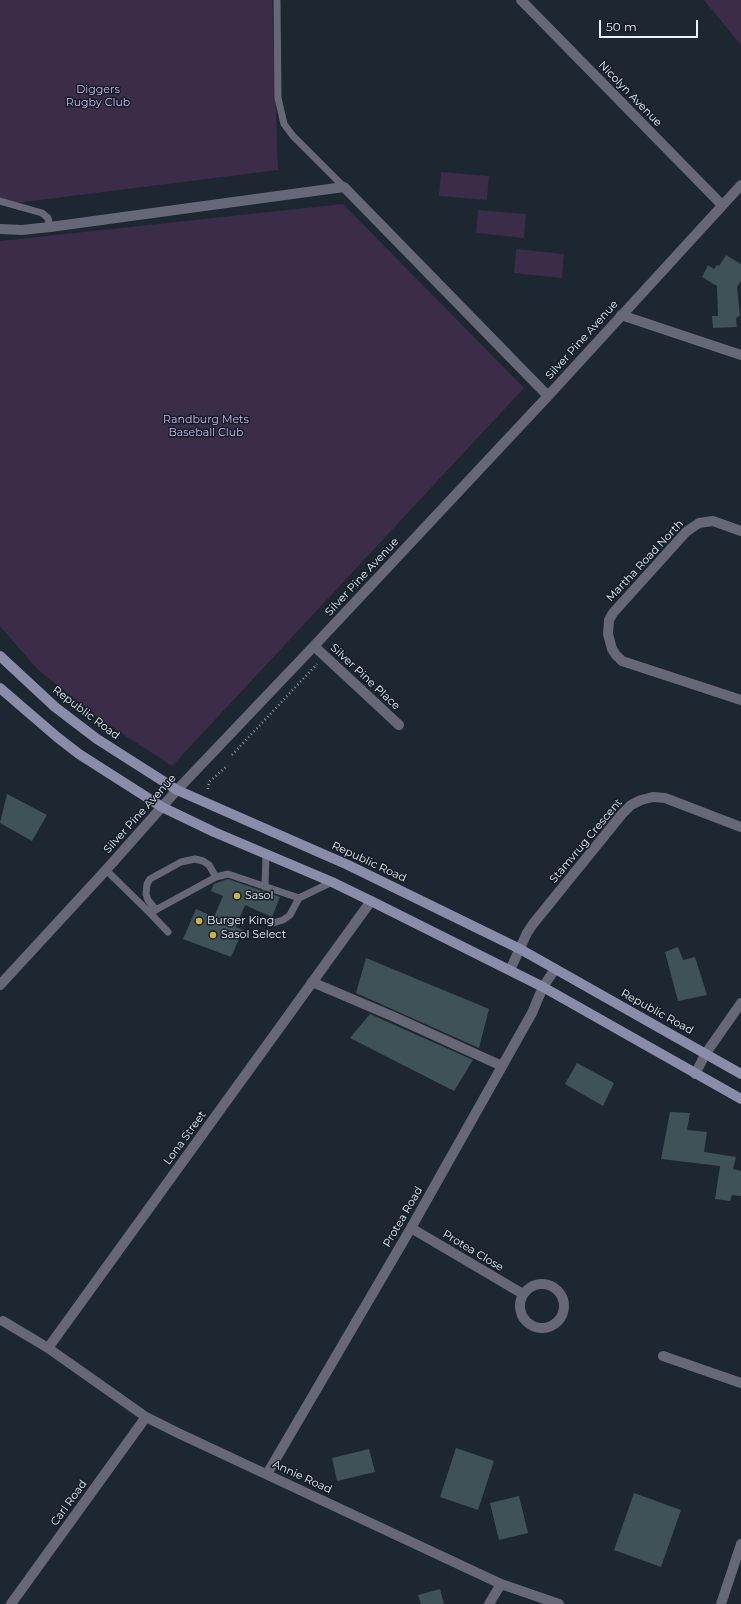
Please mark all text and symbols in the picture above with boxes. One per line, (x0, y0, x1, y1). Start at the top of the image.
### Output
scale bar (601, 12, 700, 38)
text: 50 m (606, 19, 637, 34)
street label: Nicolyn Avenue (596, 59, 664, 129)
park label: Diggers Rugby Club (66, 83, 130, 109)
street label: Silver Pine Avenue (543, 298, 621, 382)
park label: Randburg Mets Baseball Club (163, 413, 249, 439)
street label: Martha Road North (604, 517, 686, 605)
street label: Silver Pine Avenue (322, 535, 402, 619)
street label: Silver Pine Place (327, 641, 403, 713)
street label: Republic Road (50, 683, 122, 743)
street label: Silver Pine Avenue (101, 772, 179, 856)
street label: Stamvrug Crescent (547, 796, 625, 886)
street label: Republic Road (330, 839, 408, 885)
place label: Sasol (245, 889, 273, 903)
marker: Sasol (232, 891, 242, 901)
place label: Burger King (207, 914, 274, 928)
marker: Burger King (194, 916, 204, 926)
place label: Sasol Select (221, 928, 286, 942)
marker: Sasol Select (208, 930, 218, 940)
street label: Republic Road (619, 987, 695, 1037)
street label: Lona Street (161, 1108, 209, 1168)
street label: Protea Road (380, 1184, 426, 1250)
street label: Protea Close (440, 1228, 506, 1274)
street label: Annie Road (270, 1457, 334, 1497)
street label: Carl Road (48, 1478, 90, 1528)

